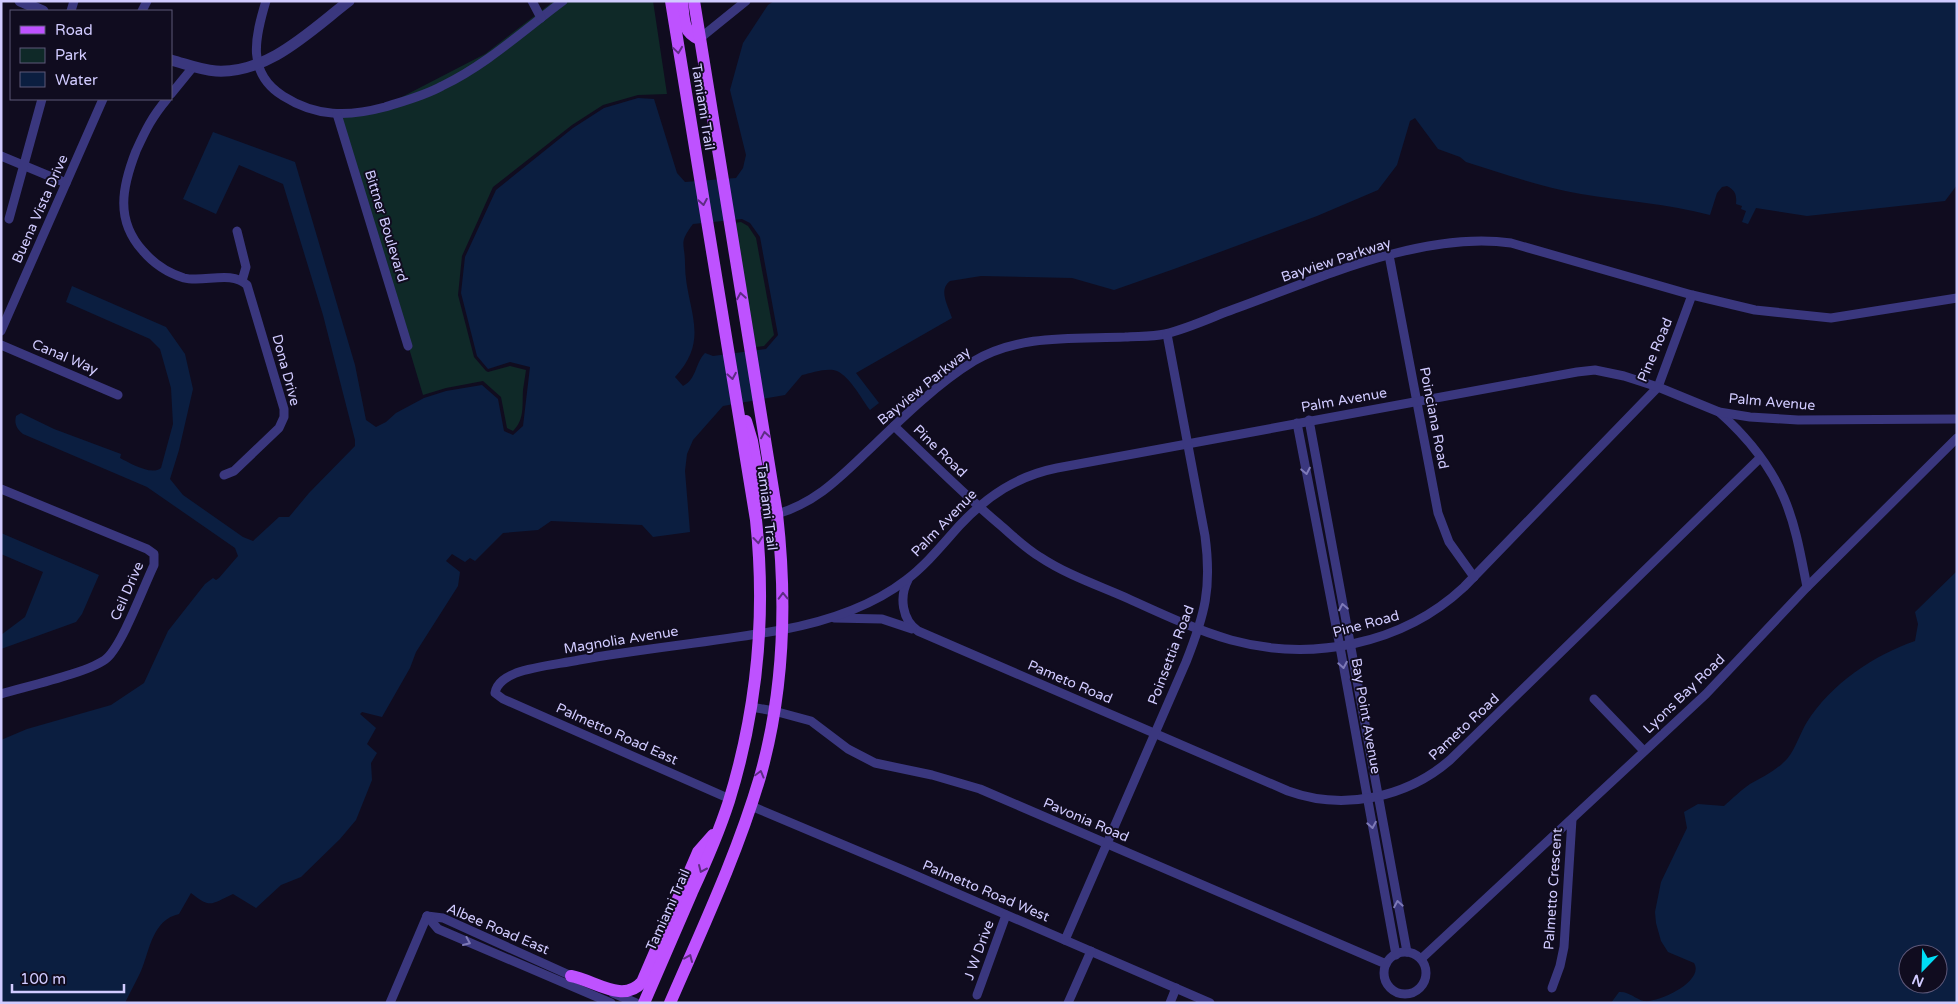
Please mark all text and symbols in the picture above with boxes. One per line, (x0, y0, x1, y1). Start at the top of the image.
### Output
legend (10, 10, 172, 100)
text: Road (55, 21, 93, 39)
text: Park (55, 46, 87, 64)
one-way arrow (672, 46, 683, 54)
street label: Tamiami Trail (688, 63, 718, 151)
text: Water (55, 71, 98, 89)
street label: Buena Vista Drive (8, 152, 72, 266)
street label: Bittner Boulevard (361, 168, 411, 284)
one-way arrow (698, 198, 708, 206)
street label: Bayview Parkway (1279, 234, 1394, 286)
one-way arrow (737, 291, 747, 300)
street label: Pine Road (1634, 315, 1676, 385)
street label: Dona Drive (268, 332, 304, 408)
street label: Canal Way (29, 336, 101, 379)
street label: Bayview Parkway (874, 343, 974, 429)
street label: Poinciana Road (1416, 365, 1452, 471)
one-way arrow (727, 372, 737, 381)
street label: Palm Avenue (1300, 384, 1388, 416)
street label: Palm Avenue (1728, 390, 1816, 414)
street label: Pine Road (910, 421, 970, 481)
one-way arrow (760, 430, 770, 439)
street label: Tamiami Trail (753, 463, 781, 551)
one-way arrow (1300, 466, 1310, 475)
street label: Palm Avenue (908, 486, 980, 560)
one-way arrow (752, 536, 763, 544)
street label: Ceil Drive (107, 559, 148, 623)
one-way arrow (778, 592, 788, 600)
street label: Poinsettia Road (1144, 603, 1198, 707)
one-way arrow (1339, 603, 1349, 611)
street label: Pine Road (1331, 607, 1401, 641)
street label: Magnolia Avenue (562, 623, 680, 657)
street label: Lyons Bay Road (1640, 651, 1728, 737)
street label: Pameto Road (1025, 657, 1115, 707)
street label: Bay Point Avenue (1347, 657, 1385, 775)
one-way arrow (1337, 660, 1347, 669)
street label: Pameto Road (1425, 690, 1503, 764)
street label: Palmetto Road East (553, 699, 681, 769)
one-way arrow (755, 771, 765, 779)
street label: Pavonia Road (1041, 794, 1131, 846)
one-way arrow (1366, 820, 1376, 829)
street label: Palmetto Crescent (1540, 827, 1566, 951)
street label: Palmetto Road West (920, 857, 1053, 926)
one-way arrow (698, 864, 709, 873)
street label: Tamiami Trail (642, 867, 694, 953)
street label: Albee Road East (444, 900, 552, 959)
one-way arrow (1394, 900, 1404, 909)
street label: J W Drive (960, 918, 998, 982)
one-way arrow (462, 935, 471, 946)
north arrow (1898, 944, 1948, 994)
one-way arrow (682, 954, 693, 963)
scale bar (12, 962, 125, 994)
text: 100 m (20, 970, 66, 988)
text: N (1910, 970, 1927, 991)

